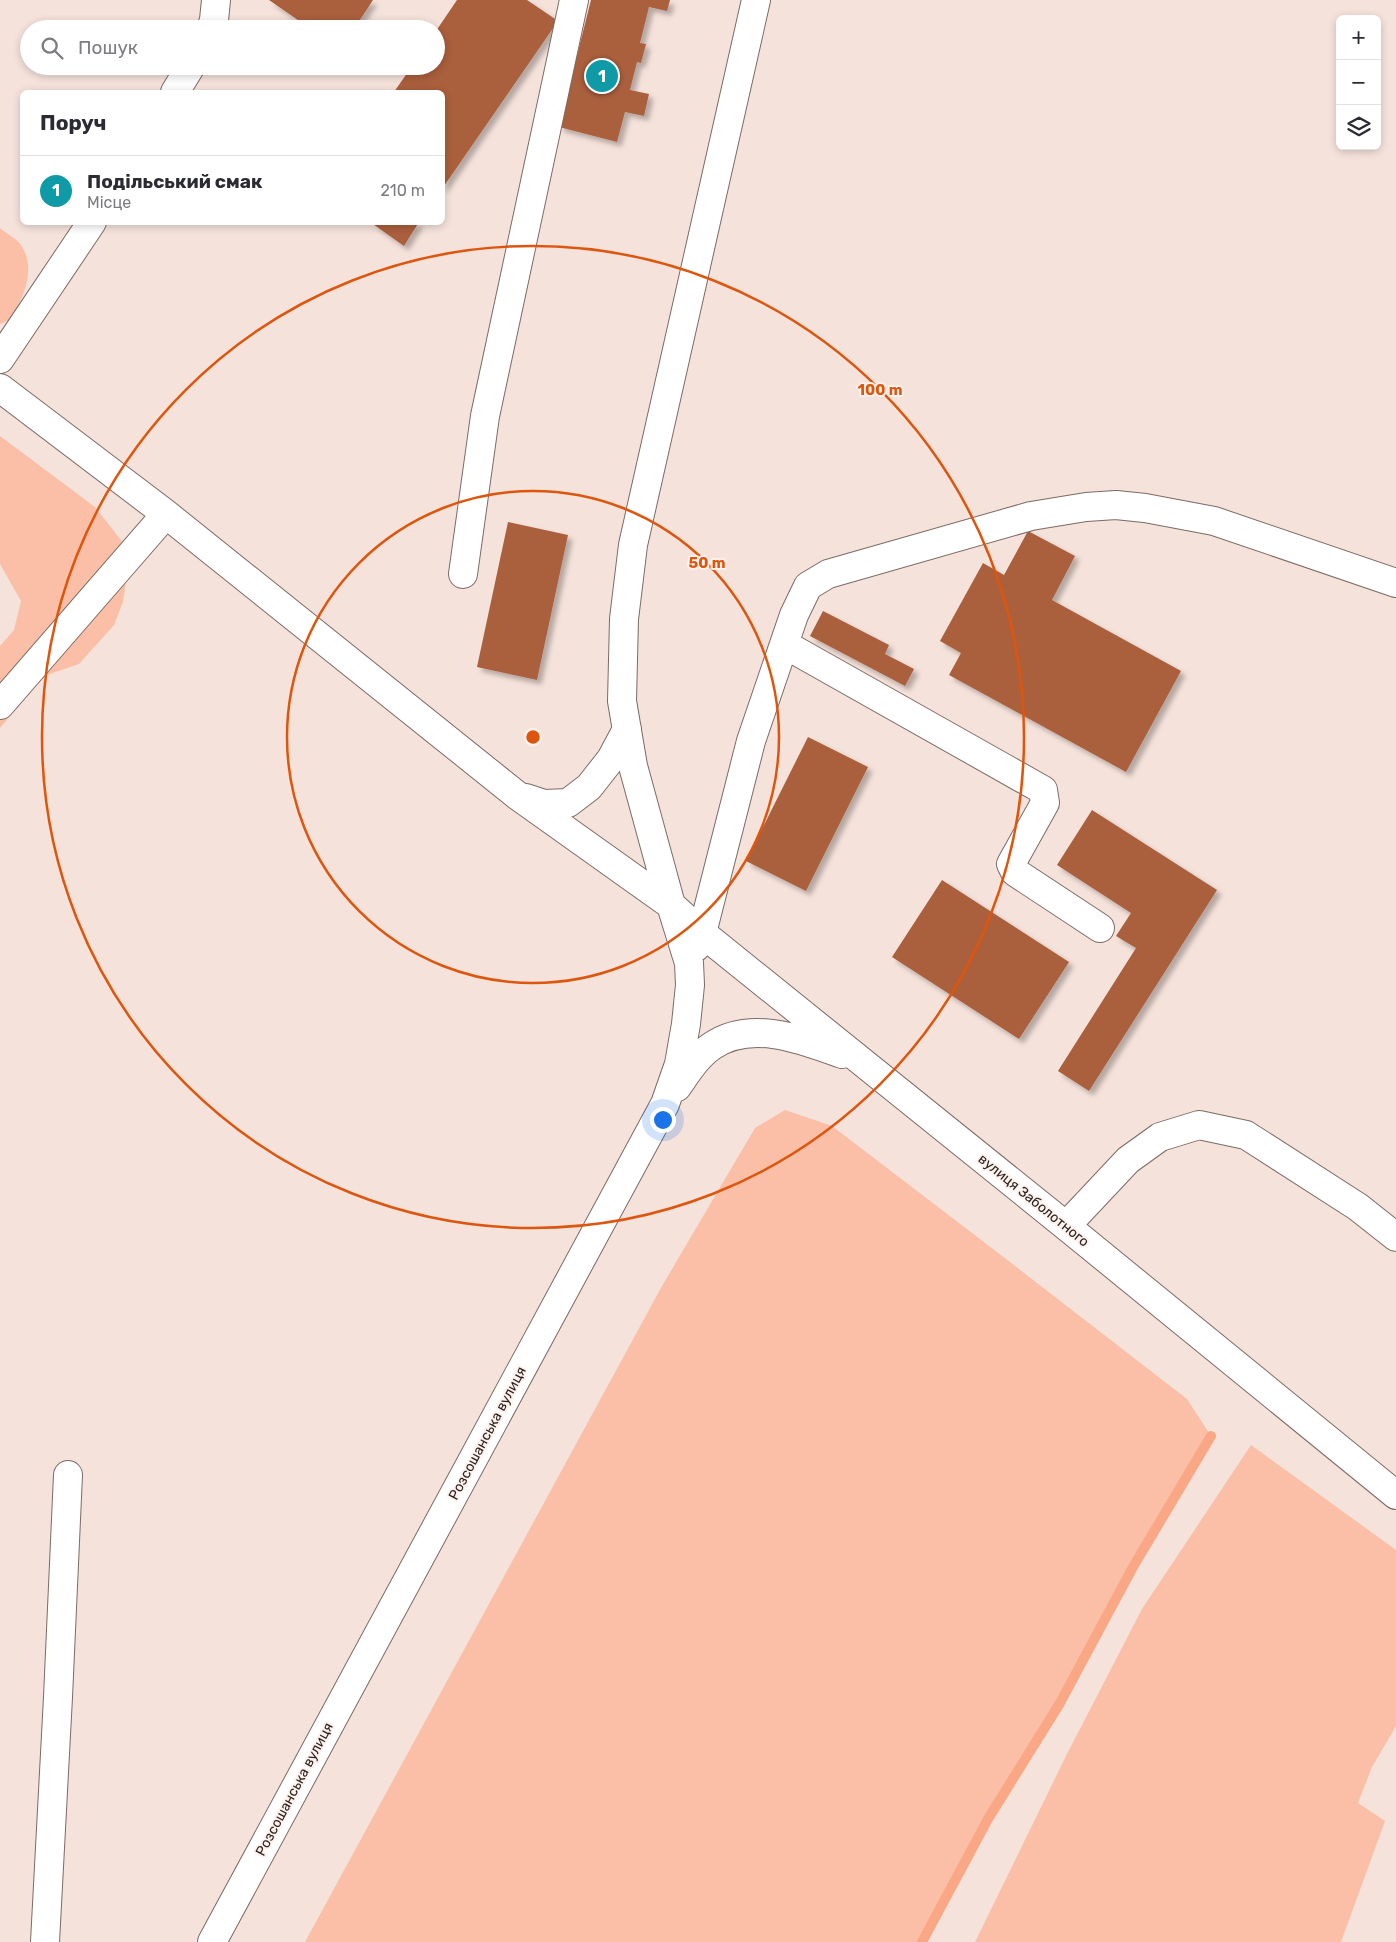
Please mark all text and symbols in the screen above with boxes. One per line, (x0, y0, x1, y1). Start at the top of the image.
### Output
map controls (1336, 15, 1381, 150)
button: + (1336, 15, 1381, 60)
search box (20, 20, 445, 75)
icon: search (38, 34, 66, 62)
text: Пошук (78, 36, 138, 59)
pin: 1 (586, 57, 618, 95)
button: − (1336, 60, 1381, 105)
button: layers (1336, 105, 1381, 150)
text: Поруч (40, 110, 106, 135)
text: Подільський смак (87, 170, 263, 193)
text: 1 (52, 181, 60, 200)
text: 210 m (380, 181, 425, 200)
text: Місце (87, 193, 131, 212)
text: 100 m (858, 381, 902, 399)
text: 50 m (689, 554, 725, 572)
centre of rings (524, 728, 542, 746)
your location (650, 1107, 676, 1133)
street label: вулиця Заболотного (975, 1150, 1093, 1250)
street label: Розсошанська вулиця (445, 1364, 530, 1503)
street label: Розсошанська вулиця (252, 1720, 337, 1859)

